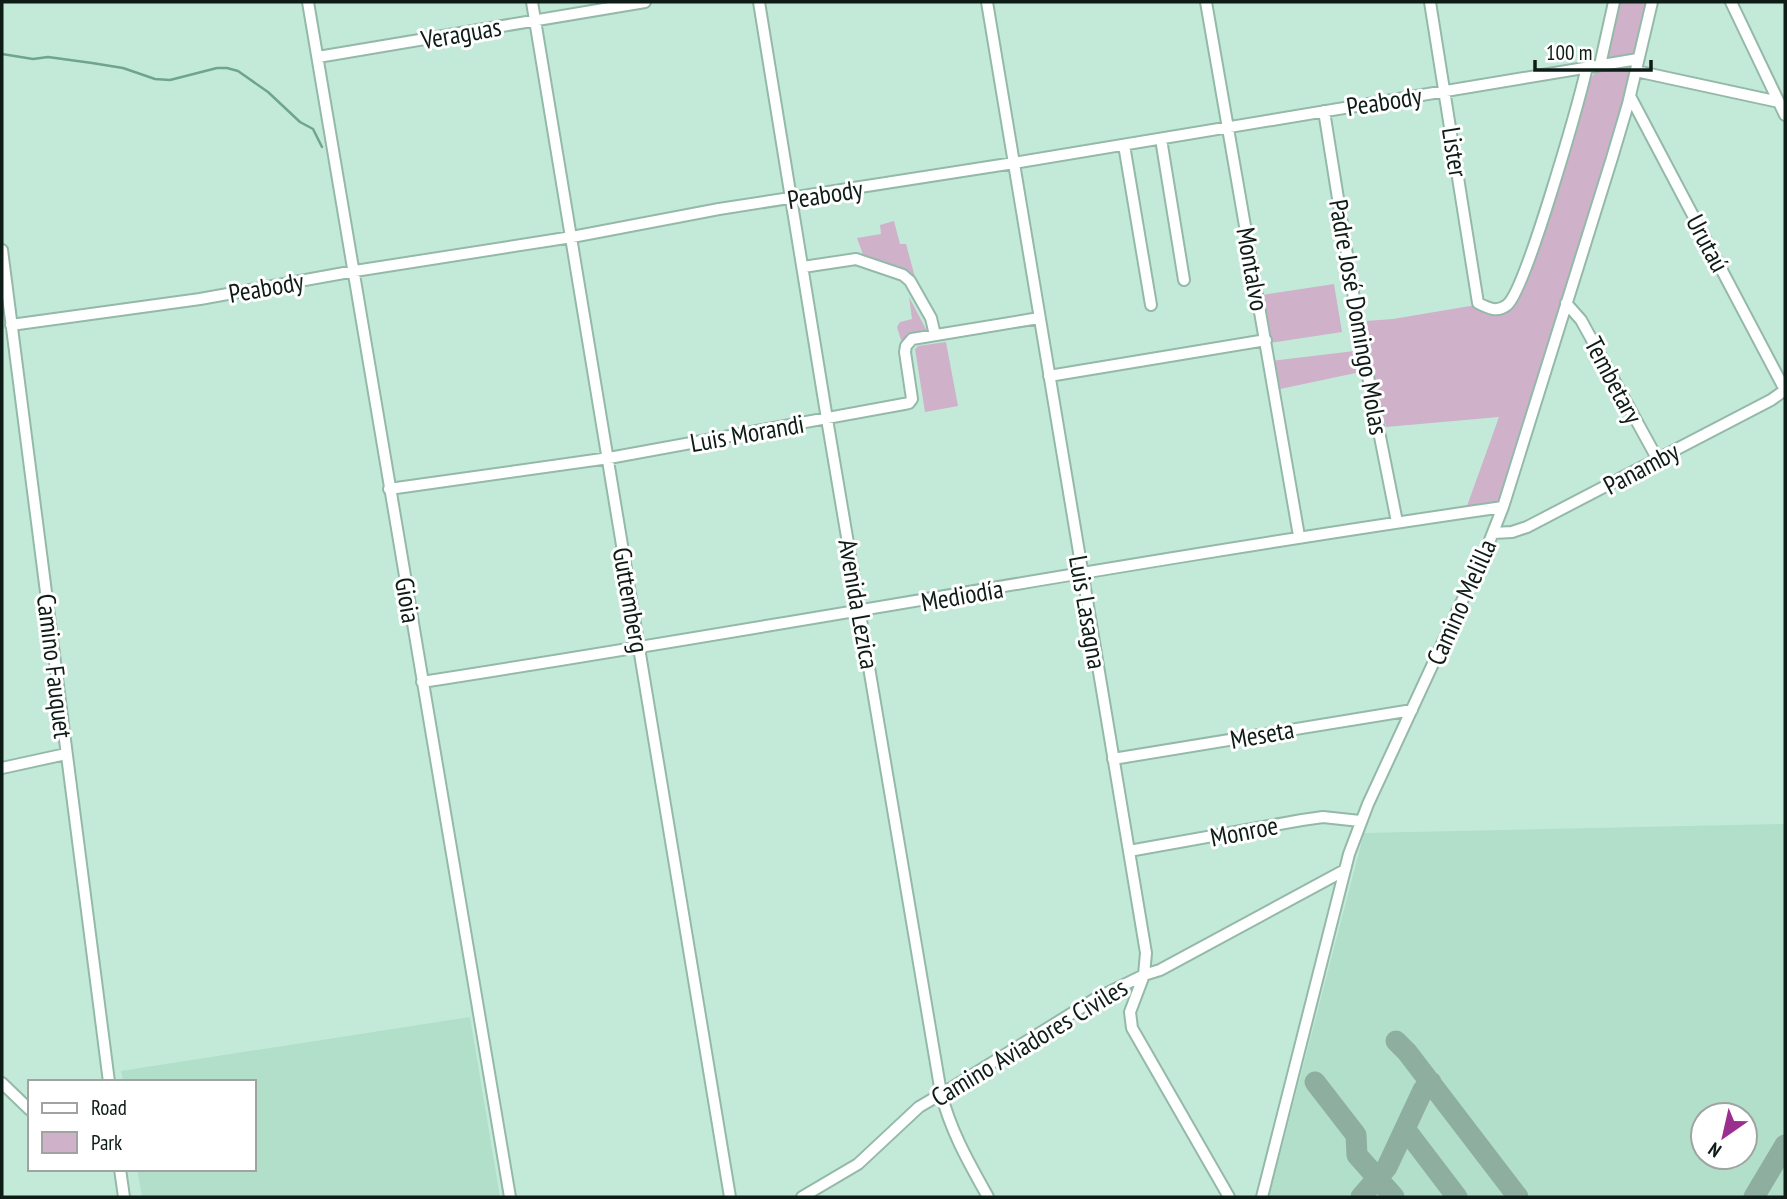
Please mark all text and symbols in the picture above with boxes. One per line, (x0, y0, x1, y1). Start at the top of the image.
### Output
street label: Veraguas (417, 10, 504, 56)
scale bar (1535, 28, 1650, 72)
text: 100 m (1546, 39, 1592, 66)
street label: Peabody (1344, 79, 1424, 123)
street label: Lister (1435, 125, 1475, 179)
street label: Peabody (785, 172, 865, 216)
street label: Padre José Domingo Molas (1322, 197, 1396, 437)
street label: Urutaú (1679, 208, 1737, 278)
street label: Montalvo (1229, 225, 1277, 313)
street label: Peabody (226, 264, 306, 310)
street label: Tembetary (1578, 331, 1651, 429)
street label: Luis Morandi (687, 407, 807, 459)
street label: Panamby (1598, 434, 1685, 502)
street label: Camino Melilla (1419, 534, 1503, 670)
street label: Avenida Lezica (831, 536, 887, 672)
street label: Guttemberg (606, 545, 656, 655)
street label: Luis Lasagna (1062, 553, 1114, 671)
street label: Mediodía (918, 572, 1006, 618)
street label: Gioia (388, 575, 428, 625)
street label: Camino Fauquet (30, 592, 80, 740)
street label: Meseta (1227, 712, 1297, 756)
street label: Monroe (1207, 808, 1281, 854)
street label: Camino Aviadores Civiles (925, 970, 1133, 1114)
legend (28, 1080, 256, 1171)
text: Road (91, 1094, 127, 1121)
north arrow (1689, 1101, 1759, 1171)
text: Park (91, 1129, 122, 1156)
text: N (1704, 1137, 1725, 1163)

